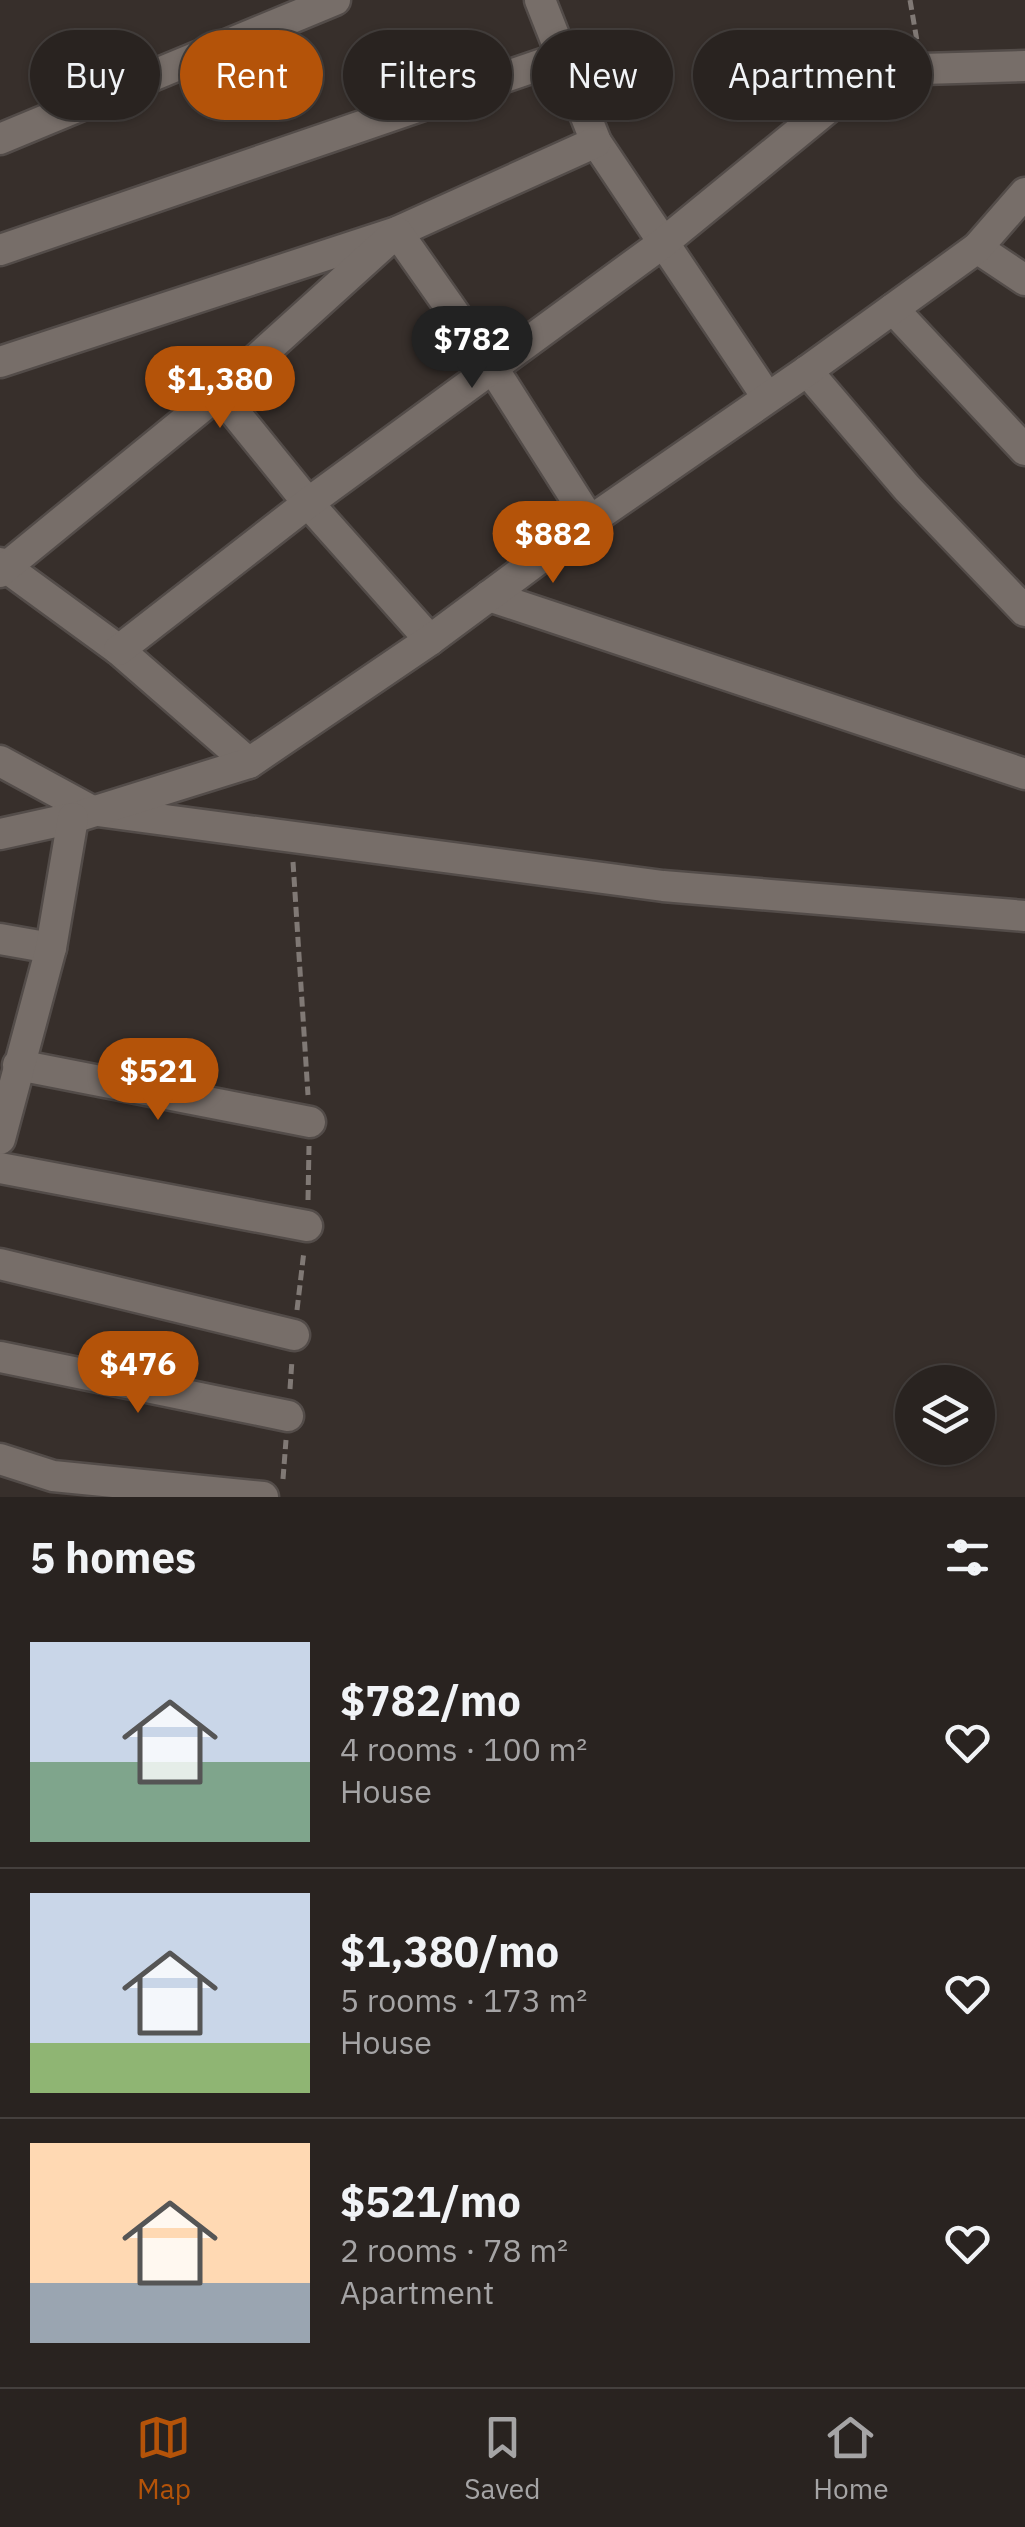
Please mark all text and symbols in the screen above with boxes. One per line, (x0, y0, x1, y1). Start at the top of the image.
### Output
chip: Buy (30, 30, 160, 120)
chip: Rent (180, 30, 323, 120)
chip: Filters (343, 30, 512, 120)
chip: New (532, 30, 673, 120)
chip: Apartment (693, 30, 932, 120)
pin: $782 (413, 306, 531, 391)
text: $782 (434, 317, 510, 359)
pin: $1,380 (139, 346, 301, 431)
text: $1,380 (167, 357, 273, 399)
pin: $882 (494, 501, 612, 586)
text: $882 (515, 512, 591, 554)
pin: $521 (99, 1038, 217, 1123)
text: $521 (120, 1049, 196, 1091)
pin: $476 (79, 1331, 197, 1416)
text: $476 (100, 1342, 176, 1384)
map controls (895, 1365, 995, 1465)
button: layers (895, 1365, 995, 1465)
text: 5 homes (30, 1530, 196, 1585)
icon: filters (940, 1530, 995, 1585)
text: $782/mo (340, 1673, 521, 1728)
icon: home (110, 1682, 230, 1802)
icon: heart (940, 1715, 995, 1770)
text: 4 rooms · 100 m² (340, 1728, 587, 1770)
text: House (340, 1770, 432, 1812)
text: $1,380/mo (340, 1924, 559, 1979)
icon: home (110, 1933, 230, 2053)
icon: heart (940, 1966, 995, 2021)
text: 5 rooms · 173 m² (340, 1979, 587, 2021)
text: House (340, 2021, 432, 2063)
text: $521/mo (340, 2174, 521, 2229)
icon: home (110, 2183, 230, 2303)
icon: heart (940, 2216, 995, 2271)
text: 2 rooms · 78 m² (340, 2229, 568, 2271)
text: Apartment (340, 2271, 494, 2313)
tab: Map (136, 2410, 191, 2507)
tab: Saved (464, 2410, 540, 2507)
tab: Home (813, 2410, 889, 2507)

